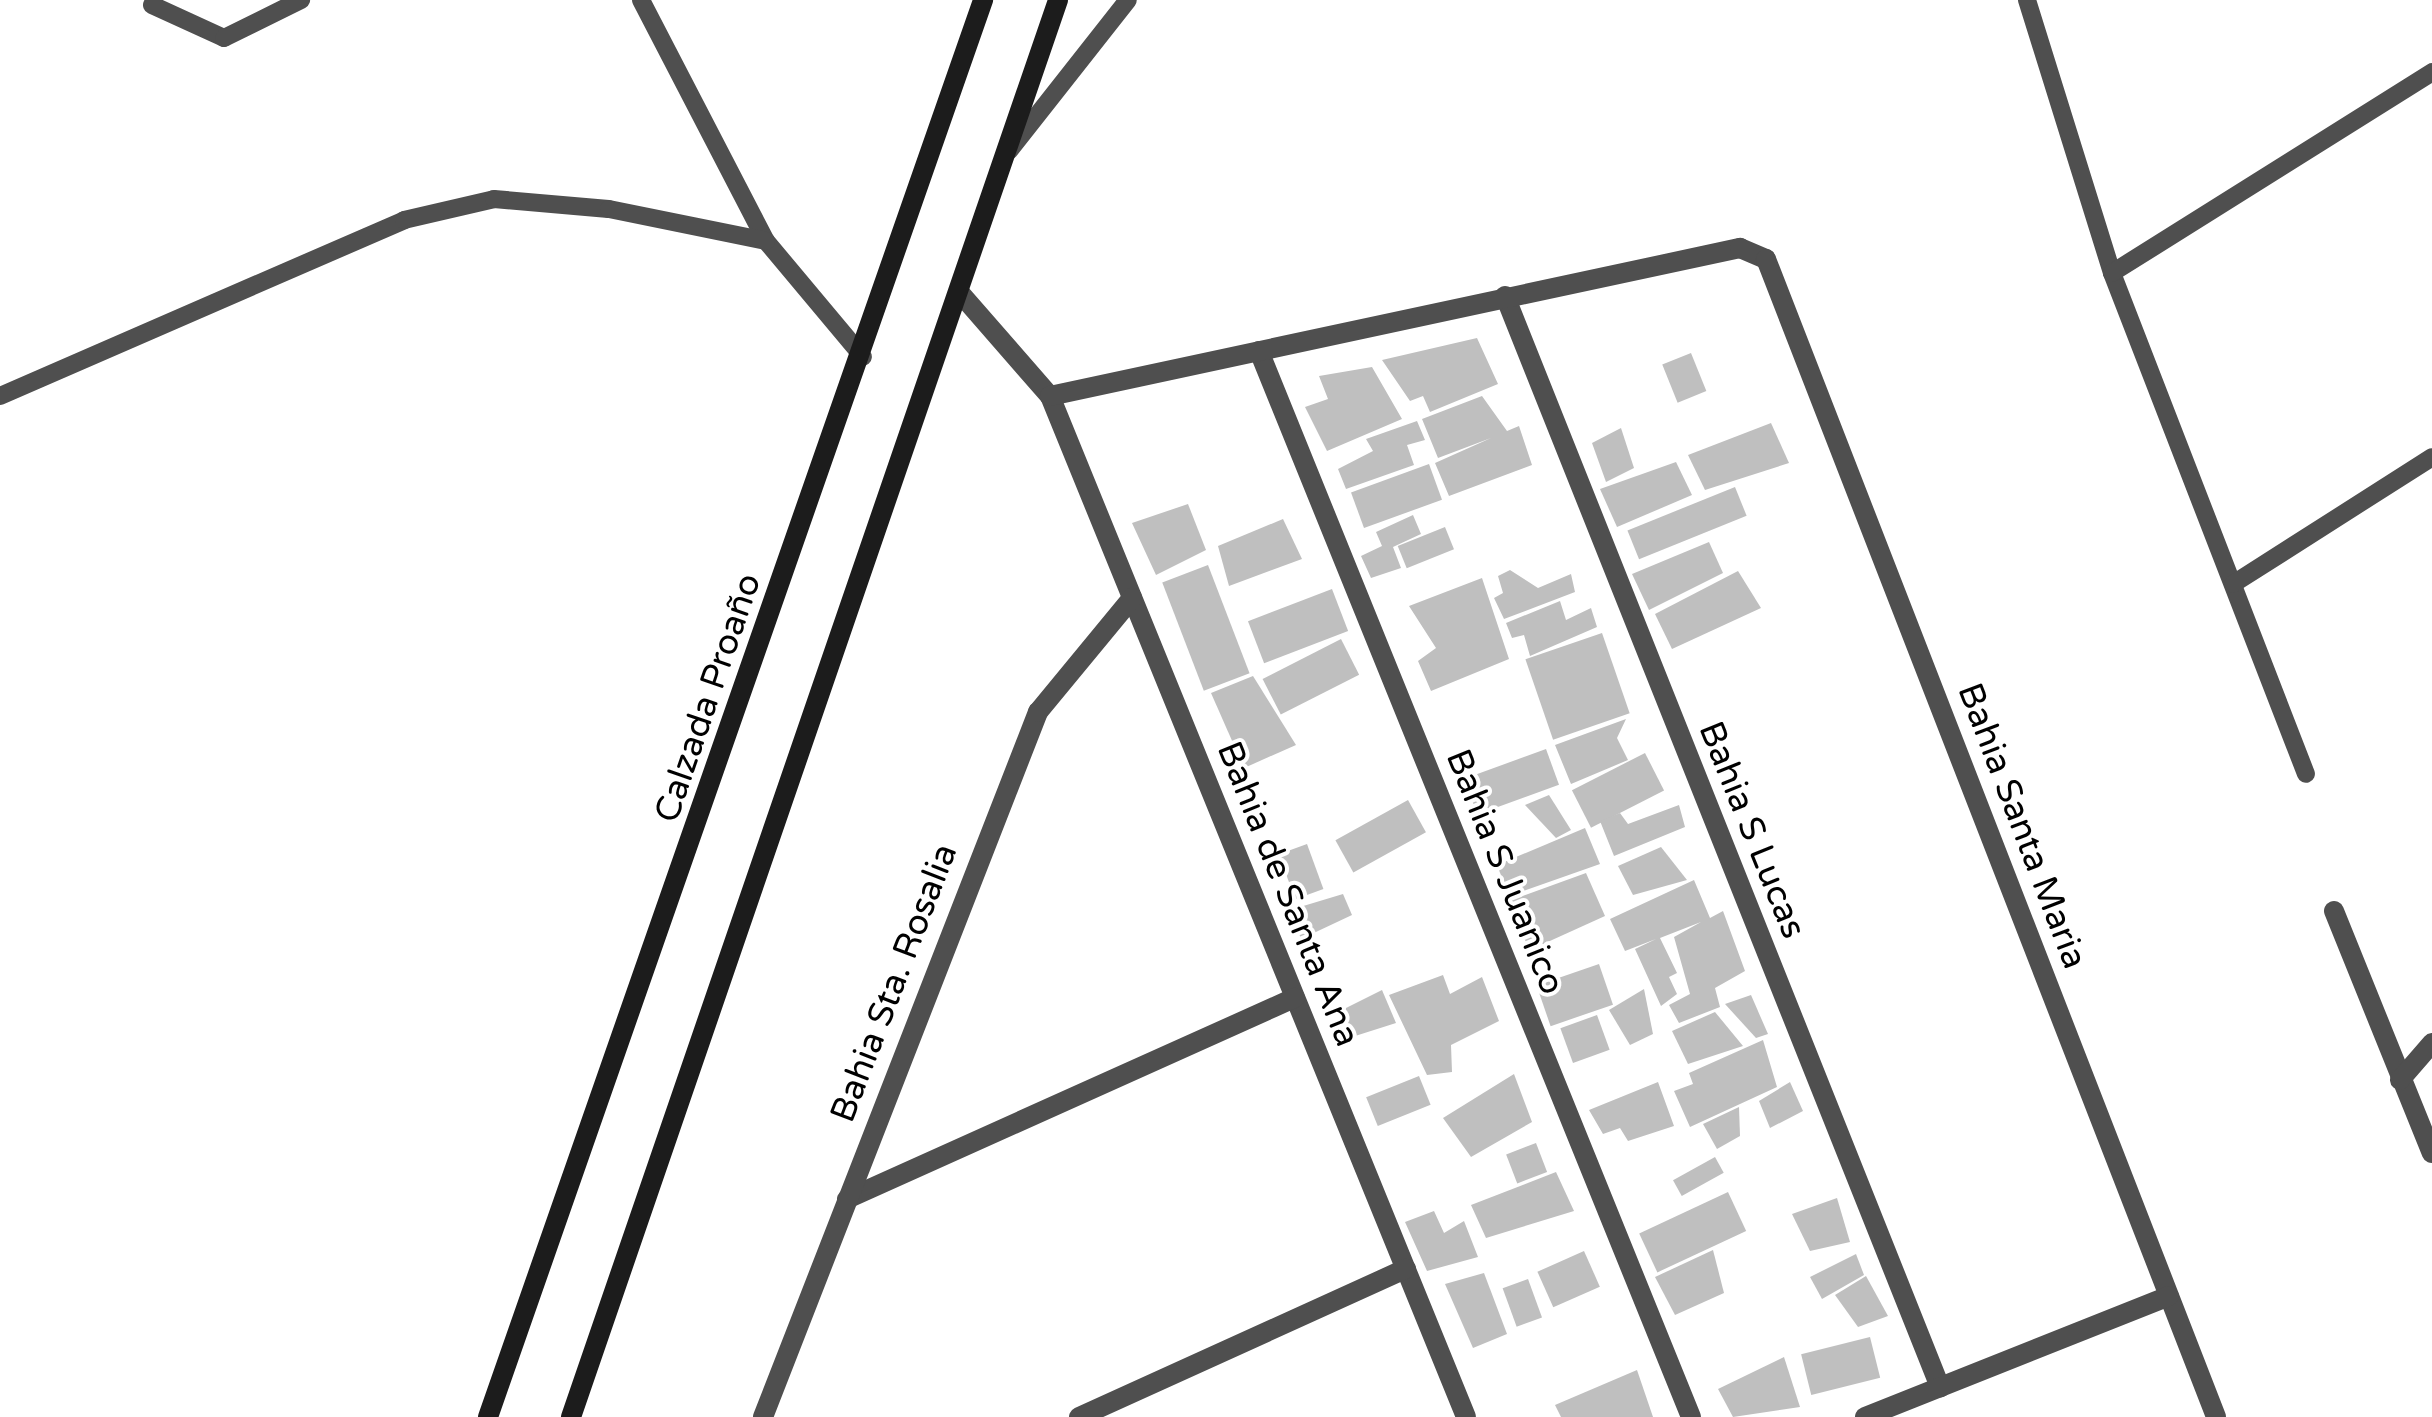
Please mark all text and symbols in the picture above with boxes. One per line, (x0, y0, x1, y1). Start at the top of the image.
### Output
street label: Calzada Proaño (646, 568, 770, 828)
street label: Bahia Santa Maria (1948, 677, 2096, 975)
street label: Bahia S Lucas (1689, 716, 1815, 944)
street label: Bahia de Santa Ana (1208, 736, 1368, 1052)
street label: Bahia S Juanico (1437, 743, 1573, 1001)
street label: Bahia Sta. Rosalia (822, 838, 966, 1128)

